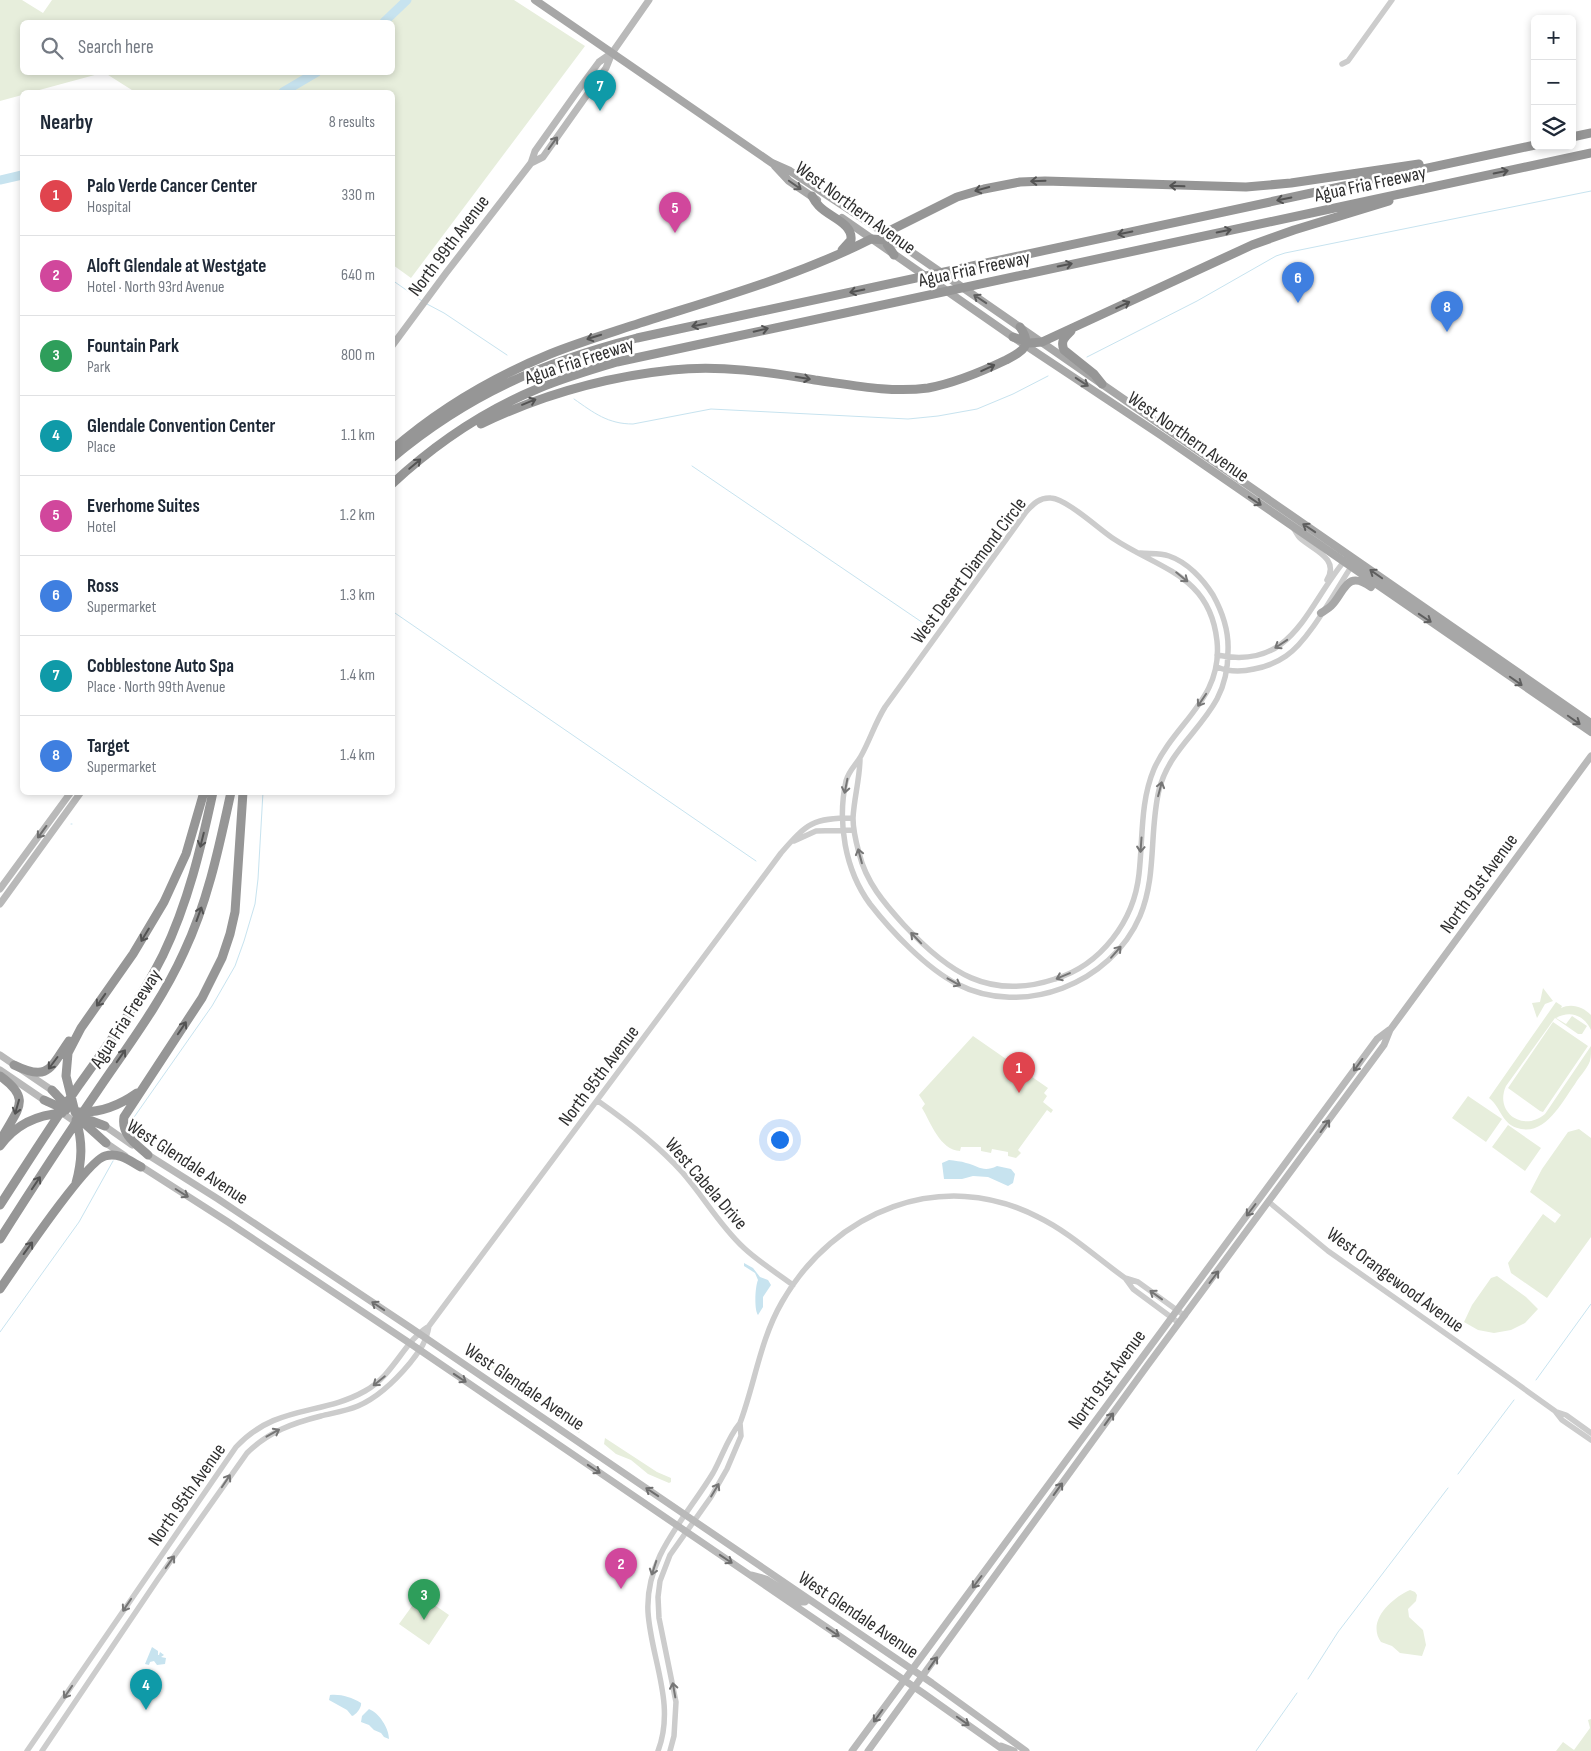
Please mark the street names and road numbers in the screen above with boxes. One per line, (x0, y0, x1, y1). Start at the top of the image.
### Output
street label: West Northern Avenue (790, 157, 920, 260)
street label: Agua Fria Freeway (1312, 161, 1429, 208)
street label: North 99th Avenue (404, 191, 495, 301)
street label: Agua Fria Freeway (916, 246, 1033, 293)
street label: Agua Fria Freeway (521, 333, 637, 390)
street label: West Northern Avenue (1123, 387, 1253, 488)
street label: West Desert Diamond Circle (907, 493, 1032, 649)
street label: North 91st Avenue (1435, 830, 1523, 938)
street label: Agua Fria Freeway (85, 965, 167, 1073)
street label: North 95th Avenue (554, 1021, 644, 1131)
street label: West Glendale Avenue (122, 1114, 252, 1210)
street label: West Cabela Drive (660, 1133, 752, 1235)
street label: West Orangewood Avenue (1322, 1223, 1468, 1338)
street label: North 91st Avenue (1063, 1326, 1151, 1434)
street label: West Glendale Avenue (460, 1339, 589, 1436)
street label: North 95th Avenue (143, 1439, 231, 1550)
street label: West Glendale Avenue (794, 1567, 923, 1664)

